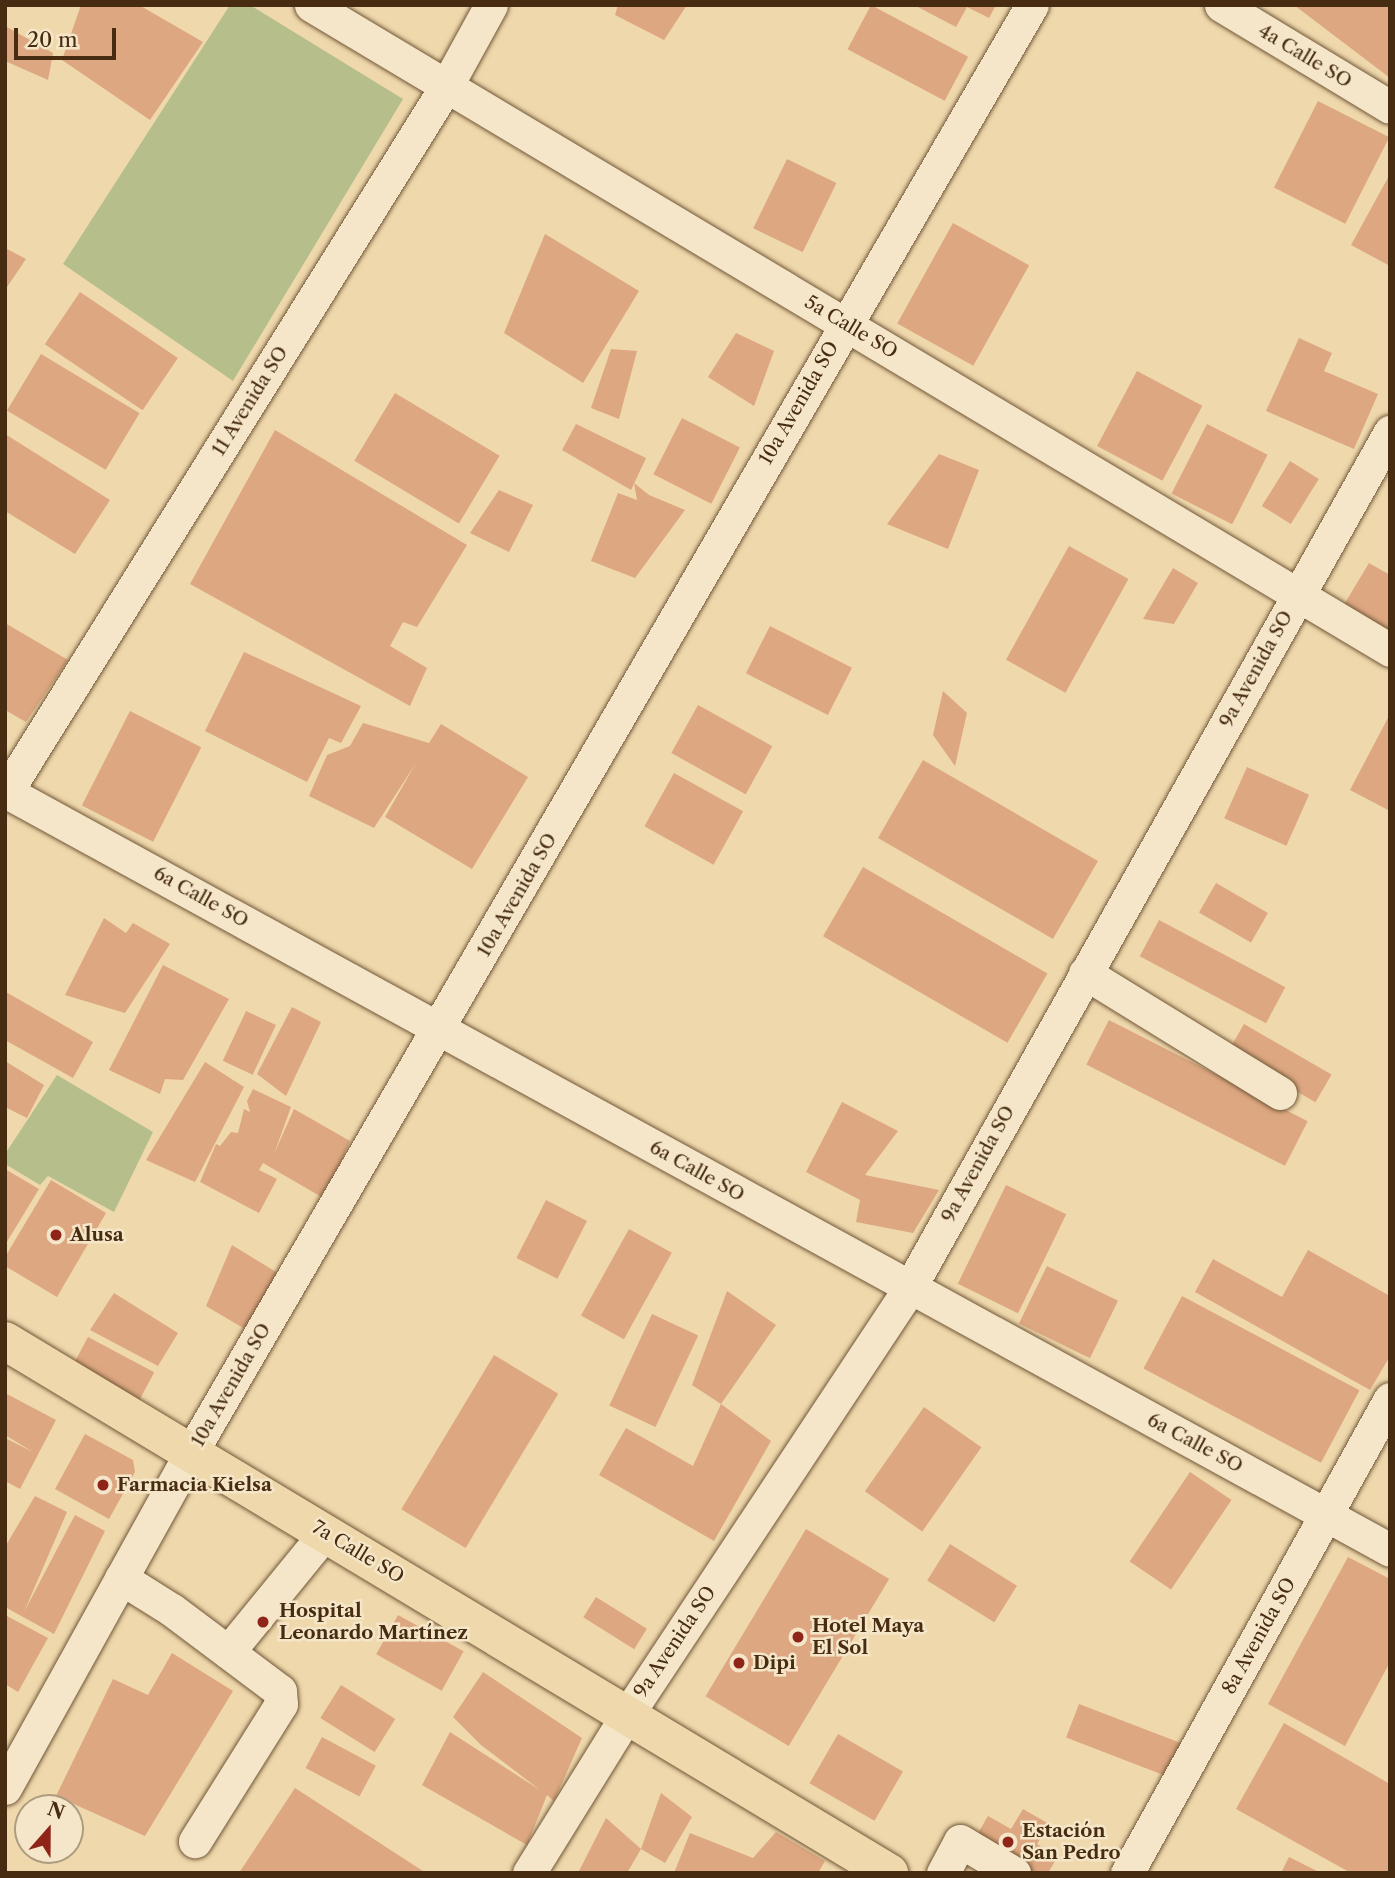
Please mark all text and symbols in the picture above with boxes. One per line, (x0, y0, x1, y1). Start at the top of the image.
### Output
scale bar (18, 14, 119, 58)
street label: 4a Calle SO (1254, 19, 1356, 93)
text: 20 m (27, 27, 78, 52)
street label: 5a Calle SO (800, 290, 902, 364)
street label: 10a Avenida SO (754, 337, 844, 469)
street label: 11 Avenida SO (207, 342, 293, 460)
street label: 9a Avenida SO (1214, 606, 1298, 732)
street label: 10a Avenida SO (472, 829, 562, 961)
street label: 6a Calle SO (150, 862, 252, 932)
street label: 9a Avenida SO (936, 1101, 1020, 1227)
street label: 6a Calle SO (646, 1136, 748, 1206)
place label: Alusa (70, 1224, 124, 1246)
marker: Alusa (48, 1227, 64, 1243)
street label: 10a Avenida SO (186, 1319, 276, 1451)
street label: 6a Calle SO (1143, 1408, 1247, 1478)
place label: Farmacia Kielsa (117, 1474, 272, 1496)
marker: Farmacia Kielsa (95, 1477, 111, 1493)
street label: 7a Calle SO (308, 1516, 408, 1588)
street label: 8a Avenida SO (1217, 1573, 1301, 1699)
street label: 9a Avenida SO (629, 1581, 721, 1703)
place label: Hospital Leonardo Martínez (279, 1600, 468, 1644)
marker: Hospital Leonardo Martínez (253, 1612, 273, 1632)
place label: Hotel Maya El Sol (812, 1615, 924, 1659)
marker: Hotel Maya El Sol (790, 1629, 806, 1645)
place label: Dipi (753, 1652, 796, 1674)
marker: Dipi (731, 1655, 747, 1671)
north arrow (14, 1794, 84, 1864)
text: N (44, 1797, 68, 1824)
place label: Estación San Pedro (1022, 1820, 1121, 1864)
marker: Estación San Pedro (1000, 1834, 1016, 1850)

